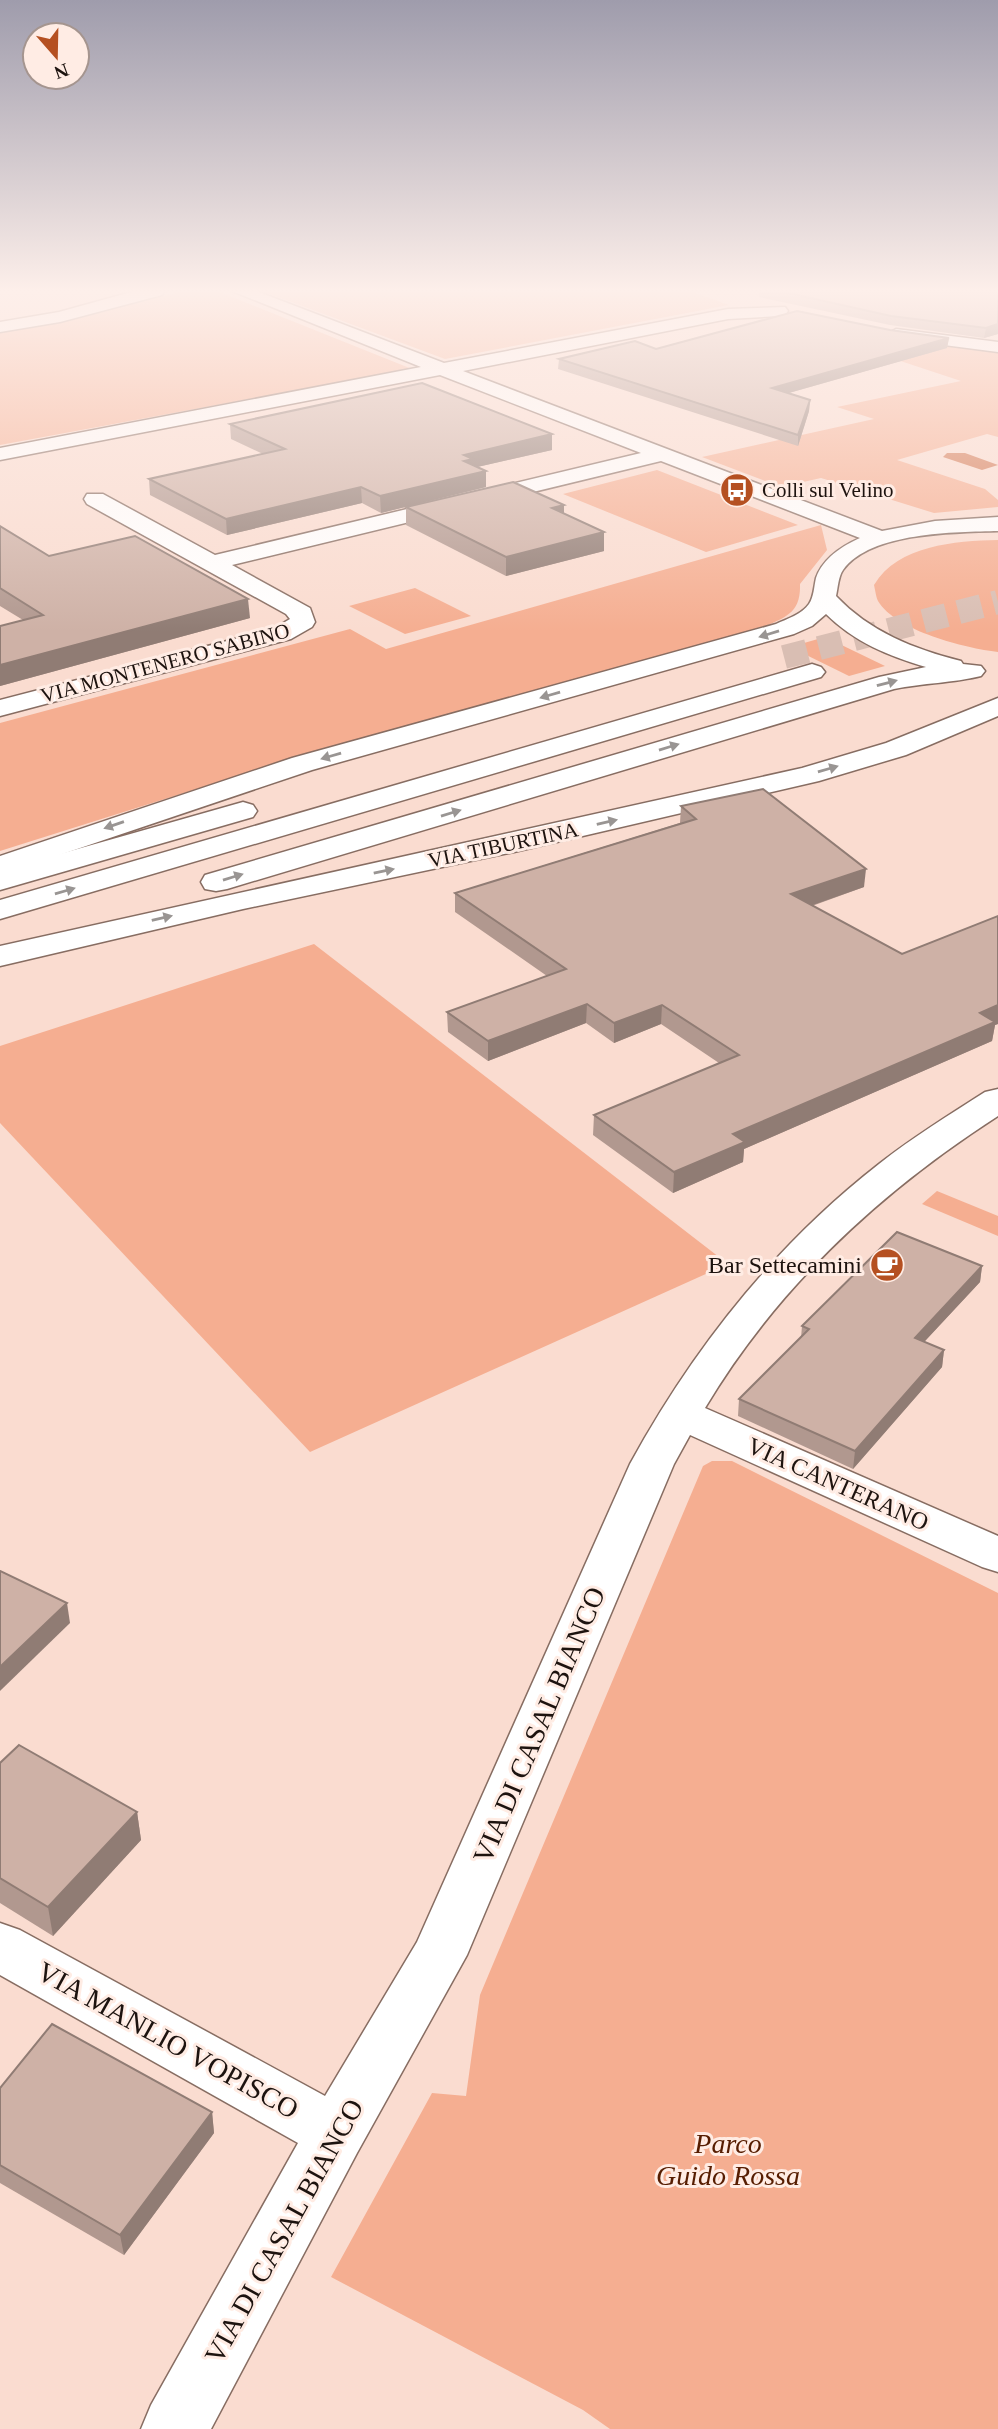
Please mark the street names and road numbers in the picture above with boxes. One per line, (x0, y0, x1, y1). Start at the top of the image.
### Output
street label: VIA MONTENERO SABINO (38, 618, 292, 708)
street label: VIA TIBURTINA (426, 817, 581, 873)
street label: VIA CANTERANO (743, 1432, 933, 1536)
street label: VIA DI CASAL BIANCO (467, 1582, 611, 1868)
street label: VIA MANLIO VOPISCO (32, 1955, 304, 2125)
street label: VIA DI CASAL BIANCO (198, 2094, 370, 2368)

